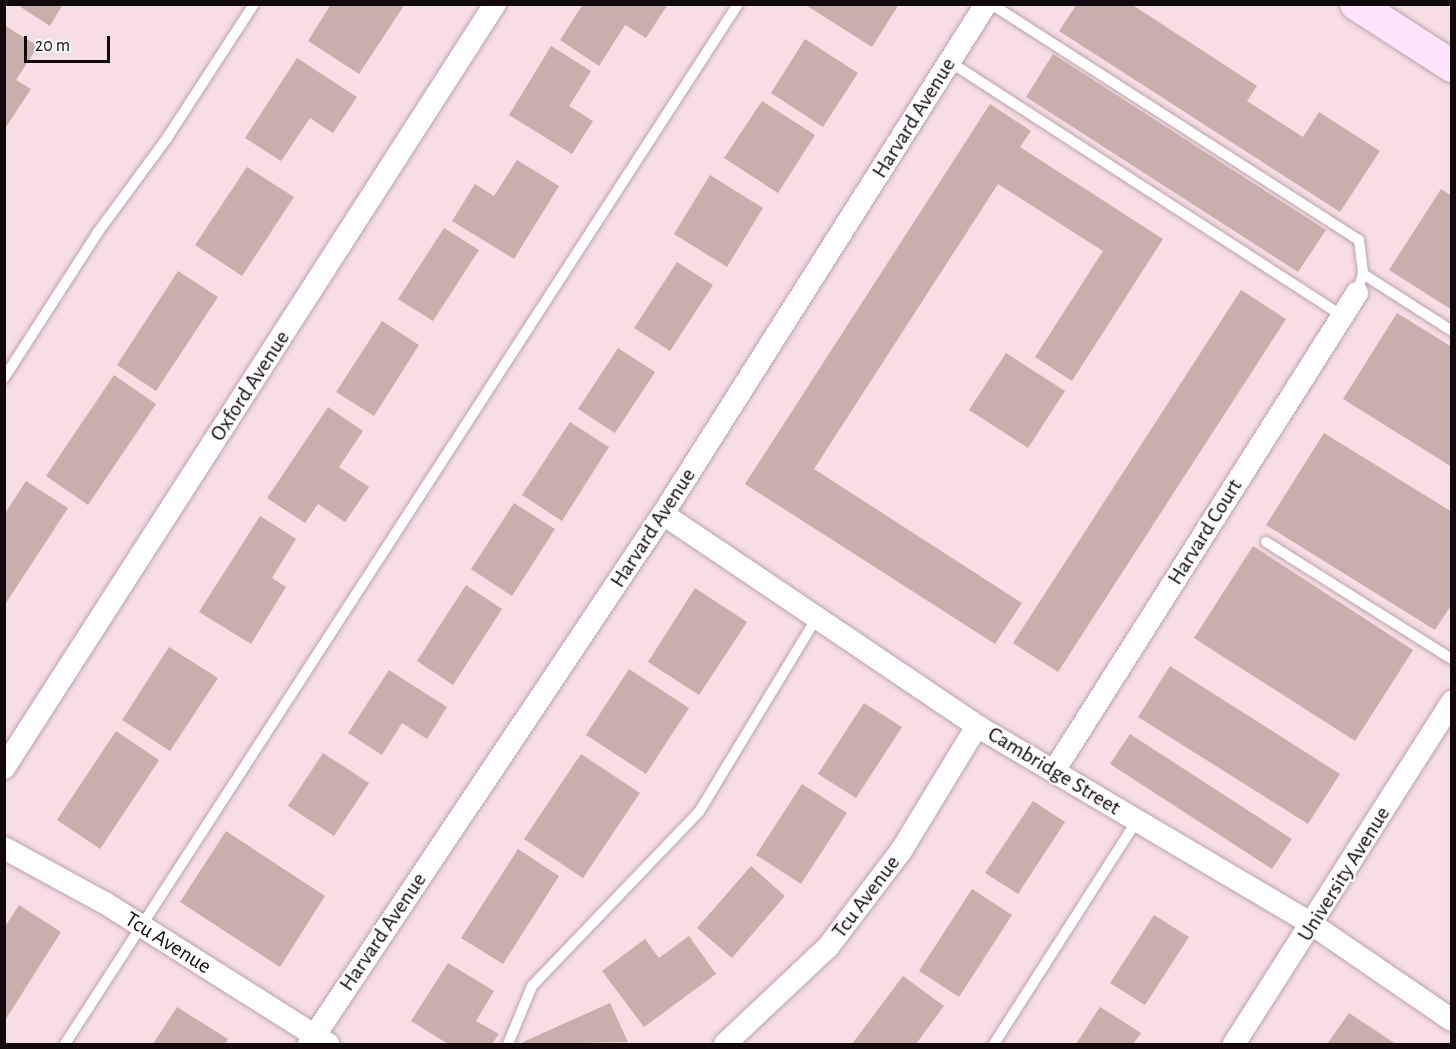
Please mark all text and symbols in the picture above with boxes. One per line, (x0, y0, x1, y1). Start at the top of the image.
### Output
scale bar (27, 24, 112, 62)
text: 20 m (35, 37, 70, 55)
street label: Harvard Avenue (866, 53, 962, 183)
street label: Oxford Avenue (204, 326, 296, 446)
street label: Harvard Avenue (605, 463, 701, 593)
street label: Harvard Court (1162, 474, 1248, 590)
street label: Cambridge Street (983, 721, 1125, 821)
street label: University Avenue (1292, 802, 1396, 946)
street label: Tcu Avenue (826, 850, 906, 944)
street label: Harvard Avenue (334, 868, 432, 996)
street label: Tcu Avenue (120, 906, 216, 980)

